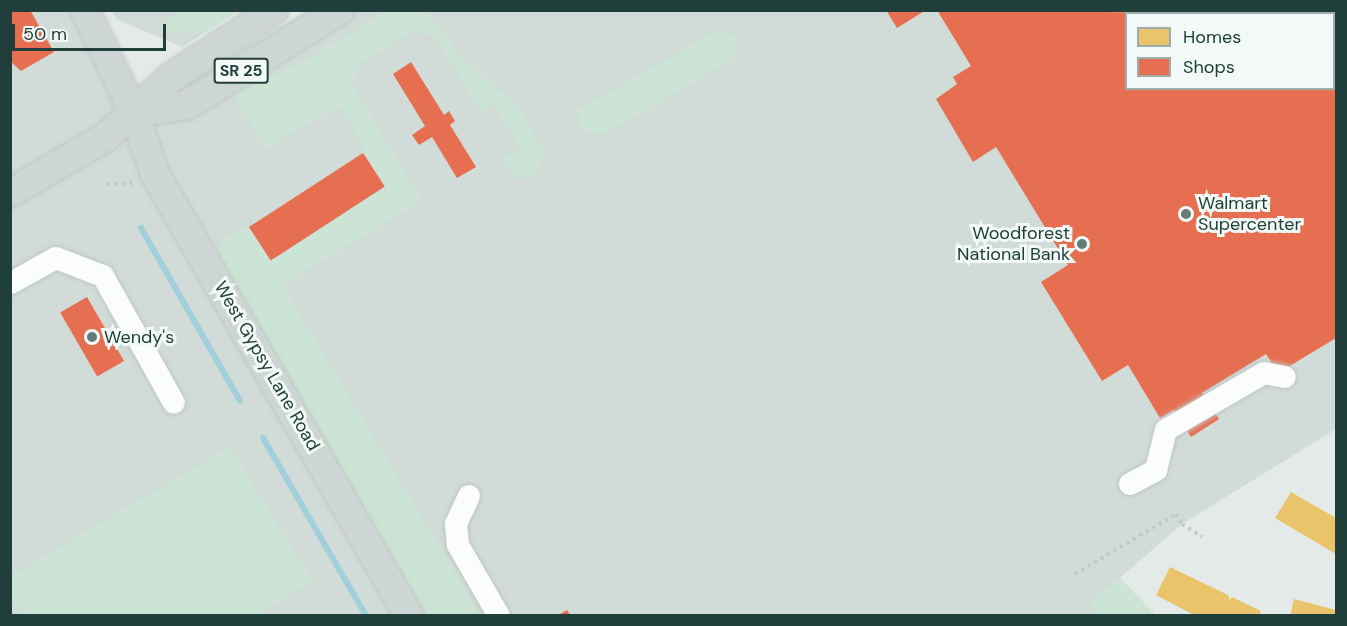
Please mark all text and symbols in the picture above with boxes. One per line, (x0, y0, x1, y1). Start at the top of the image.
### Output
scale bar (15, 12, 170, 50)
legend (1125, 12, 1335, 90)
text: 50 m (23, 22, 67, 46)
text: Homes (1183, 25, 1241, 49)
text: Shops (1183, 55, 1235, 79)
road number: SR 25 (212, 58, 270, 84)
place label: Walmart Supercenter (1198, 193, 1301, 236)
marker: Walmart Supercenter (1179, 207, 1193, 221)
place label: Woodforest National Bank (957, 223, 1070, 266)
marker: Woodforest National Bank (1075, 237, 1089, 251)
street label: West Gypsy Lane Road (210, 277, 324, 455)
place label: Wendy's (104, 326, 174, 348)
marker: Wendy's (85, 330, 99, 344)

